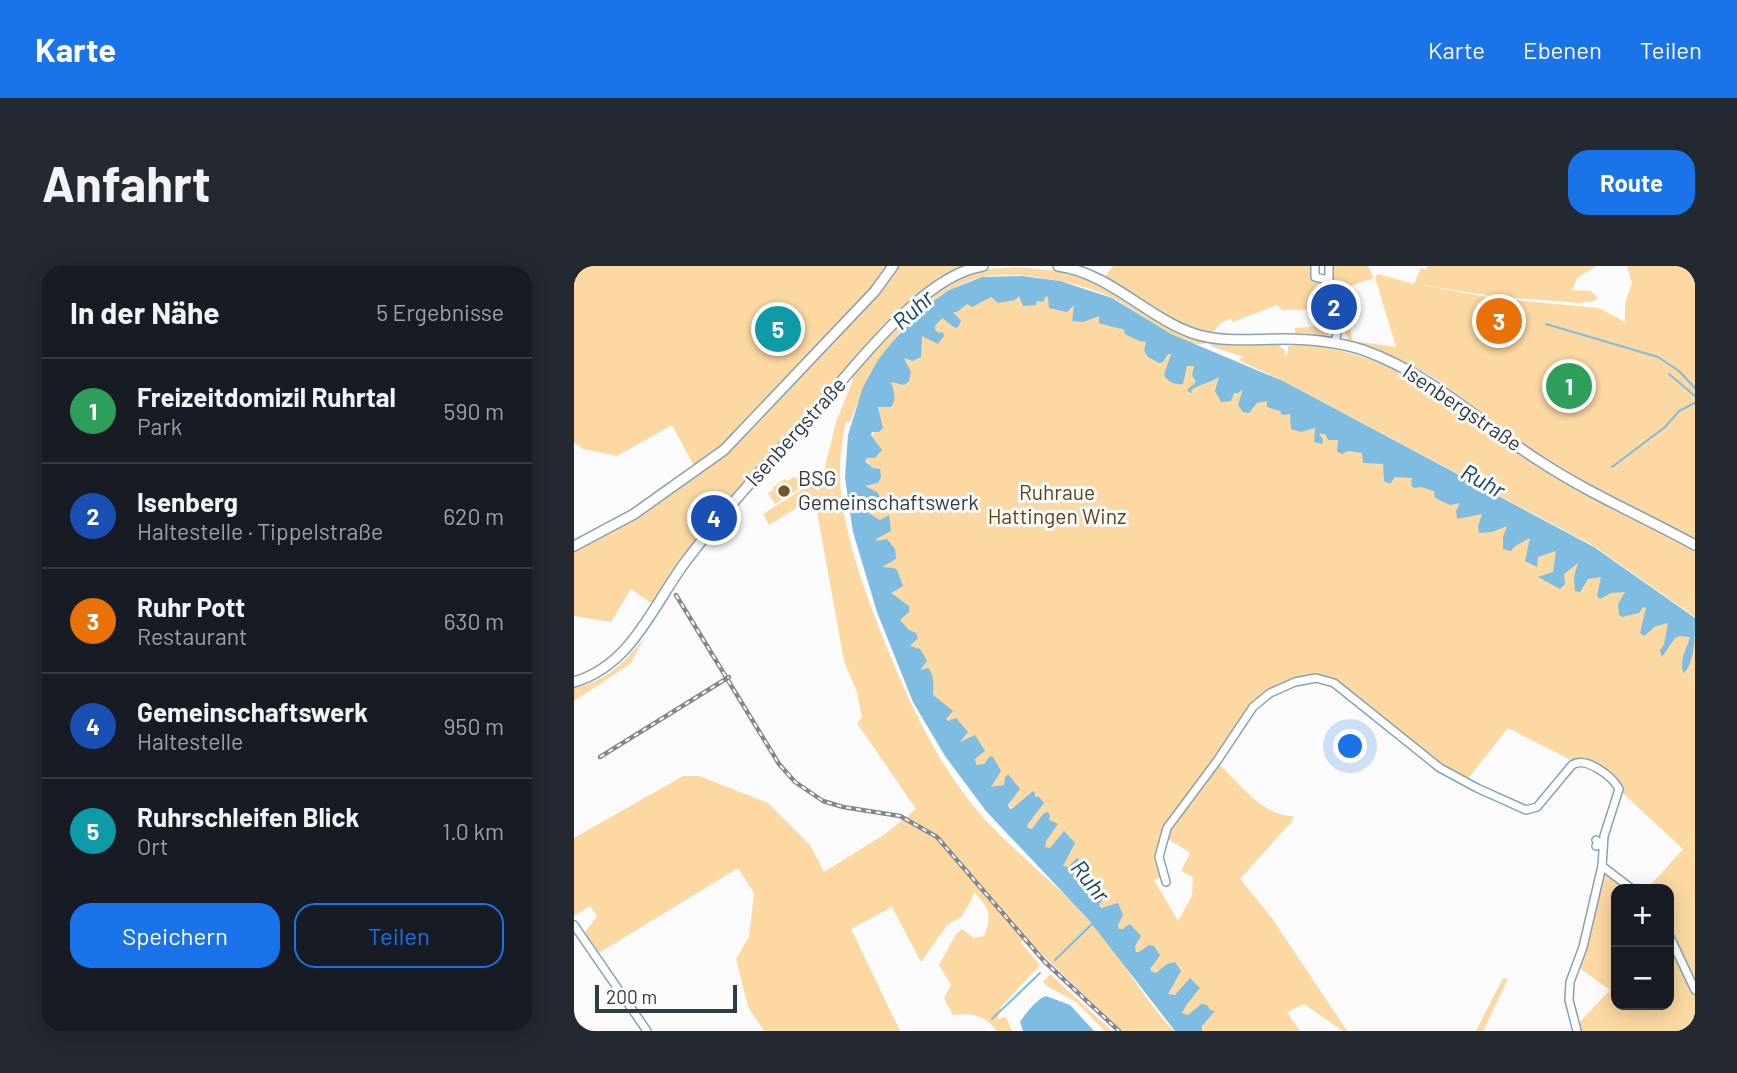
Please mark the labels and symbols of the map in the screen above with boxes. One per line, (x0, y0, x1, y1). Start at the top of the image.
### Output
pin: 2 (1311, 281, 1357, 333)
water label: Ruhr (886, 283, 939, 335)
pin: 3 (1476, 295, 1522, 347)
pin: 5 (755, 303, 801, 355)
street label: Isenbergstraße (1399, 358, 1527, 456)
pin: 1 (1546, 360, 1592, 412)
street label: Isenbergstraße (739, 371, 850, 491)
water label: Ruhr (1457, 457, 1511, 504)
place label: BSG Gemeinschaftswerk (798, 465, 979, 514)
park label: Ruhraue Hattingen Winz (988, 479, 1126, 528)
marker: BSG Gemeinschaftswerk (776, 483, 792, 499)
pin: 4 (691, 492, 737, 544)
your location (1333, 729, 1367, 763)
water label: Ruhr (1065, 854, 1117, 908)
scale bar (595, 982, 737, 1014)

